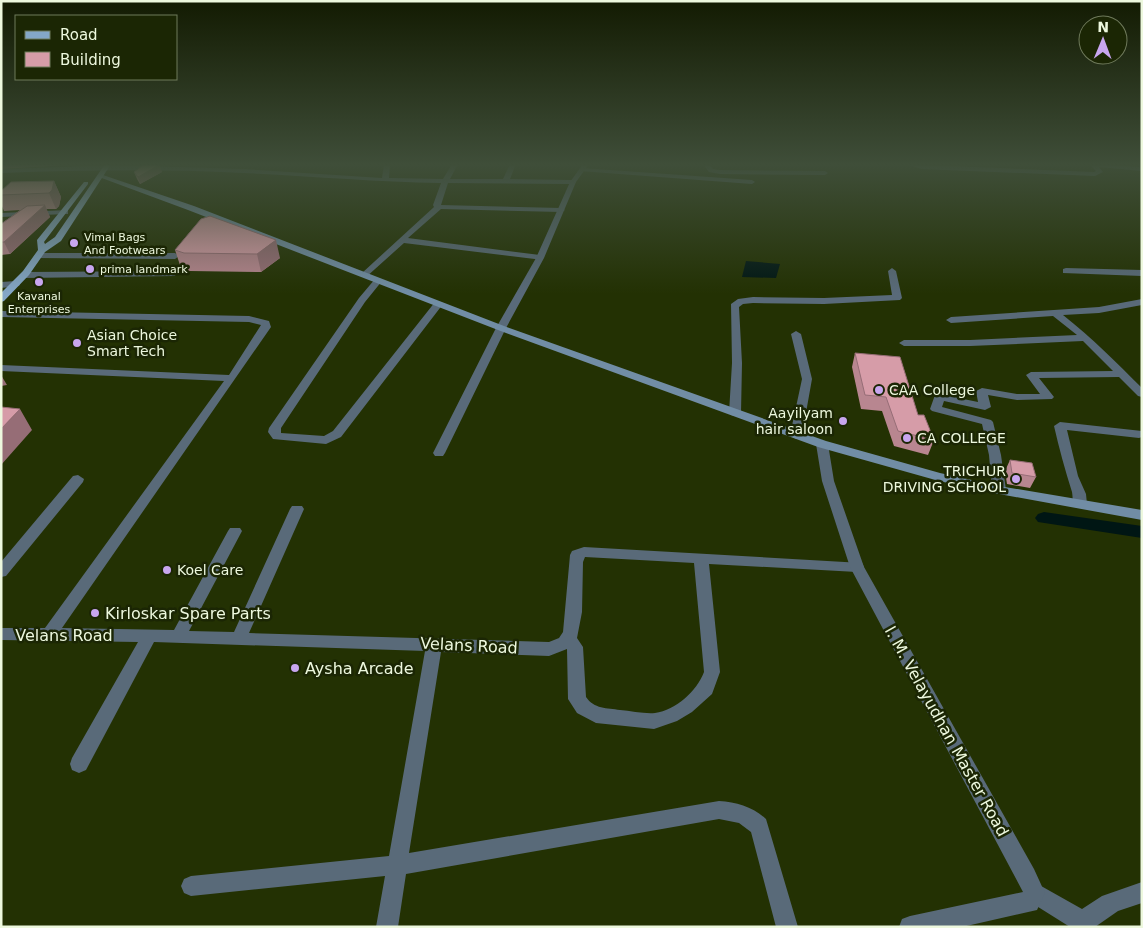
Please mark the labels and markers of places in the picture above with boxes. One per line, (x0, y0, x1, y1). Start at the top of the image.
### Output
place label: Vimal Bags And Footwears (84, 231, 166, 257)
marker: Vimal Bags And Footwears (68, 237, 80, 249)
marker: prima landmark (84, 263, 96, 275)
place label: prima landmark (100, 263, 188, 276)
marker: Kavanal Enterprises (33, 276, 45, 288)
place label: Kavanal Enterprises (8, 290, 70, 316)
place label: Asian Choice Smart Tech (87, 327, 177, 359)
marker: Asian Choice Smart Tech (71, 337, 83, 349)
place label: CAA College (889, 382, 975, 398)
marker: CAA College (873, 384, 885, 396)
place label: Aayilyam hair saloon (756, 405, 833, 437)
marker: Aayilyam hair saloon (837, 415, 849, 427)
place label: CA COLLEGE (917, 430, 1006, 446)
marker: CA COLLEGE (901, 432, 913, 444)
place label: TRICHUR DRIVING SCHOOL (883, 463, 1006, 495)
marker: TRICHUR DRIVING SCHOOL (1010, 473, 1022, 485)
place label: Koel Care (177, 562, 243, 578)
marker: Koel Care (161, 564, 173, 576)
place label: Kirloskar Spare Parts (105, 604, 271, 623)
marker: Kirloskar Spare Parts (89, 607, 101, 619)
place label: Aysha Arcade (305, 659, 413, 678)
marker: Aysha Arcade (289, 662, 301, 674)

